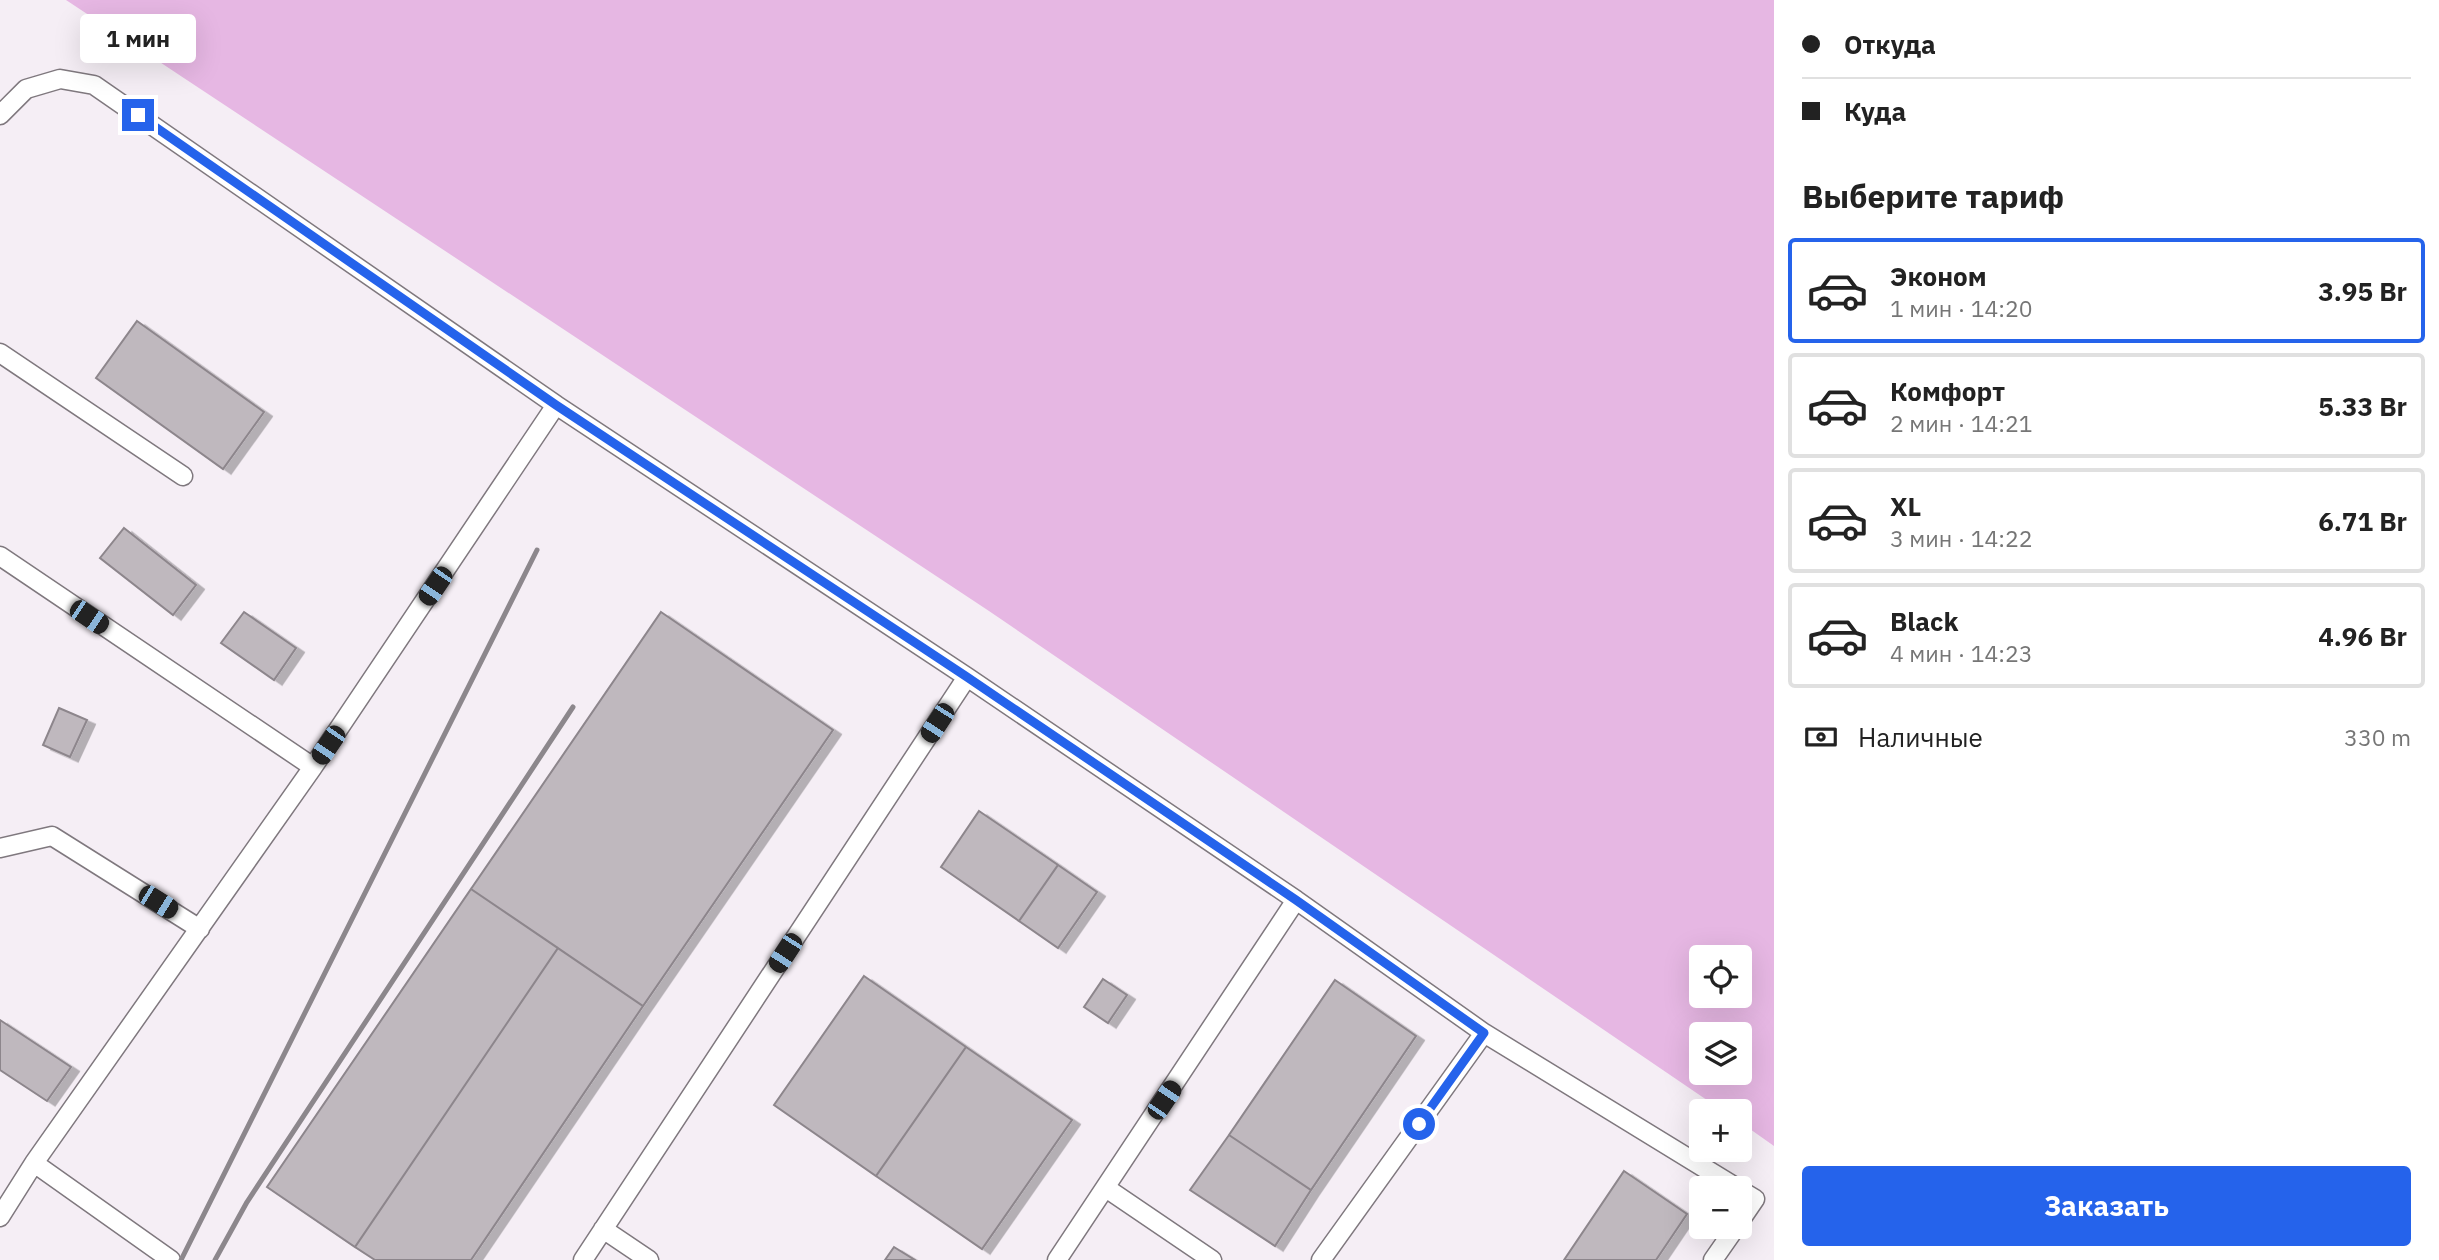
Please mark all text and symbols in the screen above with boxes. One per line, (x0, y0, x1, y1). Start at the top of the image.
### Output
callout: 1 мин (80, 13, 196, 62)
text: 1 мин (106, 23, 170, 53)
text: Откуда (1844, 27, 1936, 61)
text: Куда (1844, 94, 1906, 128)
route end (122, 99, 154, 131)
text: Выберите тариф (1802, 175, 2064, 217)
icon: car (1806, 259, 1869, 322)
text: Эконом (1890, 259, 1987, 293)
text: 3.95 Br (2318, 274, 2407, 308)
text: 1 мин · 14:20 (1890, 293, 2033, 323)
icon: car (1806, 374, 1869, 437)
text: Комфорт (1890, 374, 2005, 408)
text: 5.33 Br (2318, 389, 2407, 423)
text: 2 мин · 14:21 (1890, 408, 2033, 438)
icon: car (1806, 489, 1869, 552)
text: XL (1890, 489, 1921, 523)
text: 6.71 Br (2318, 504, 2407, 538)
text: 3 мин · 14:22 (1890, 523, 2033, 553)
car (415, 563, 456, 609)
car (66, 597, 113, 637)
icon: car (1806, 604, 1869, 667)
text: Black (1890, 604, 1958, 638)
text: 4.96 Br (2318, 619, 2407, 653)
text: 4 мин · 14:23 (1890, 638, 2033, 668)
car (917, 700, 958, 746)
icon: cash (1802, 718, 1840, 756)
text: Наличные (1858, 720, 1983, 754)
car (308, 722, 349, 768)
text: 330 m (2344, 722, 2411, 752)
car (135, 882, 182, 922)
car (765, 930, 806, 976)
map controls (1689, 945, 1752, 1239)
button: locate (1689, 945, 1752, 1008)
button: layers (1689, 1022, 1752, 1085)
car (1144, 1077, 1185, 1123)
button: + (1689, 1099, 1752, 1162)
route start (1403, 1108, 1435, 1140)
button: Заказать (1802, 1166, 2411, 1246)
button: − (1689, 1176, 1752, 1239)

